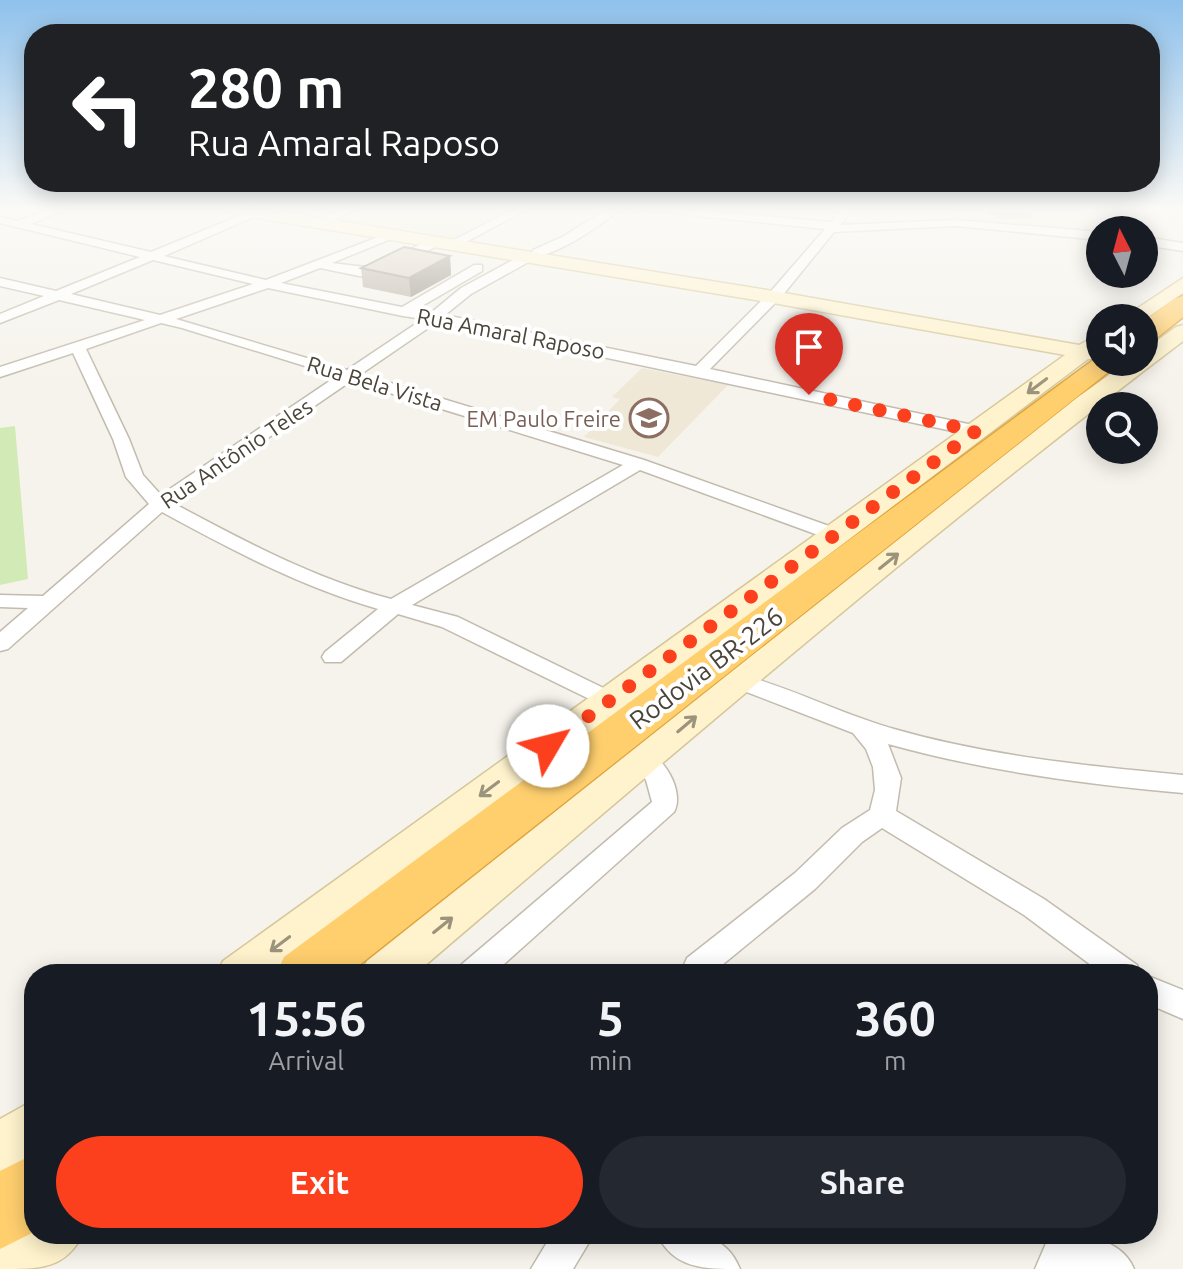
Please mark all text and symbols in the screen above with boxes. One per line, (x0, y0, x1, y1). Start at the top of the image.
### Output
icon: left (56, 56, 160, 160)
text: 280 m (188, 56, 344, 119)
text: Rua Amaral Raposo (188, 122, 500, 163)
north arrow (1086, 216, 1158, 288)
map controls (1086, 216, 1158, 464)
street label: Rua Amaral Raposo (415, 303, 607, 363)
button: sound (1086, 304, 1158, 376)
pin (775, 313, 843, 395)
icon: arrive (787, 325, 831, 369)
street label: Rua Bela Vista (304, 351, 446, 415)
one-way arrow (1027, 377, 1048, 394)
button: search (1086, 392, 1158, 464)
street label: Rua Antônio Teles (155, 393, 317, 513)
school or university icon: EM Paulo Freire (628, 397, 670, 439)
place label: EM Paulo Freire (467, 406, 621, 431)
one-way arrow (878, 552, 899, 569)
street label: Rodovia BR-226 (624, 601, 788, 735)
position arrow (506, 704, 590, 788)
one-way arrow (676, 715, 697, 733)
one-way arrow (479, 780, 500, 797)
one-way arrow (433, 917, 454, 935)
one-way arrow (270, 935, 292, 952)
text: 15:56 (246, 991, 366, 1045)
text: 5 (597, 991, 624, 1045)
text: 360 (855, 991, 936, 1045)
text: Arrival (268, 1046, 344, 1075)
text: min (589, 1046, 632, 1075)
text: m (884, 1046, 906, 1075)
button: Exit (56, 1136, 583, 1228)
button: Share (599, 1136, 1126, 1228)

